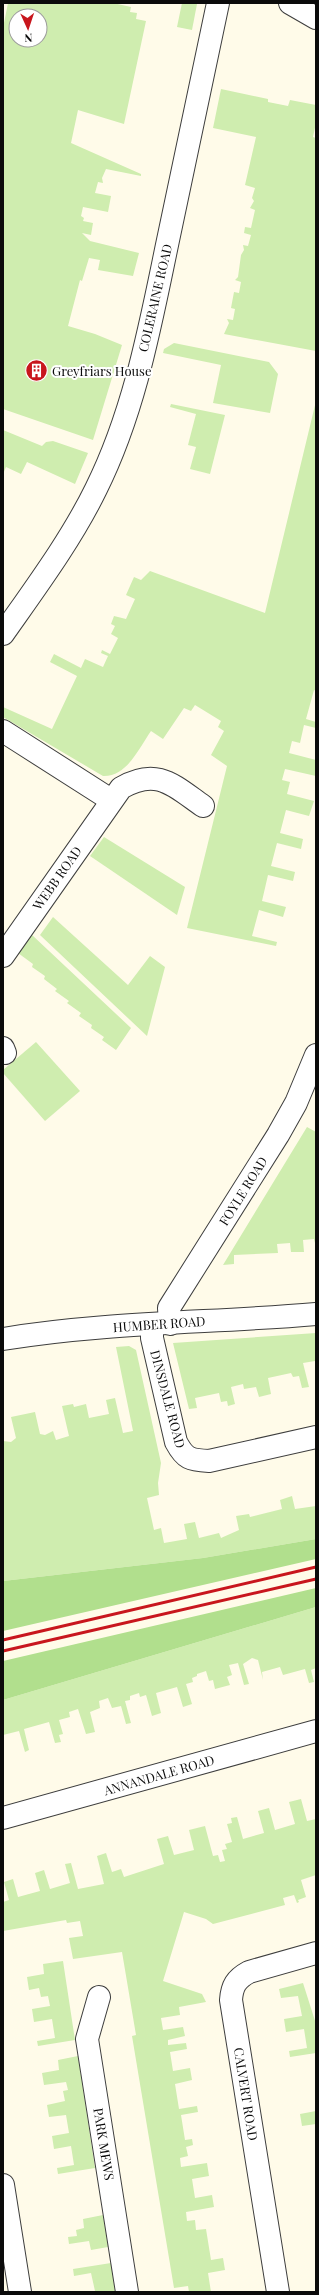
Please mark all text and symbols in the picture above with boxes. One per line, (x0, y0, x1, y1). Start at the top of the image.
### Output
north arrow (8, 8, 48, 48)
text: N (24, 31, 33, 46)
street label: COLERAINE ROAD (134, 242, 175, 354)
building icon: Greyfriars House (24, 358, 50, 384)
place label: Greyfriars House (52, 362, 152, 379)
street label: WEBB ROAD (28, 842, 85, 914)
street label: FOYLE ROAD (215, 1153, 271, 1228)
street label: HUMBER ROAD (112, 1312, 206, 1335)
street label: DINSDALE ROAD (147, 1348, 190, 1450)
street label: ANNANDALE ROAD (101, 1751, 216, 1799)
street label: CALVERT ROAD (231, 2046, 262, 2142)
street label: PARK MEWS (90, 2106, 119, 2181)

